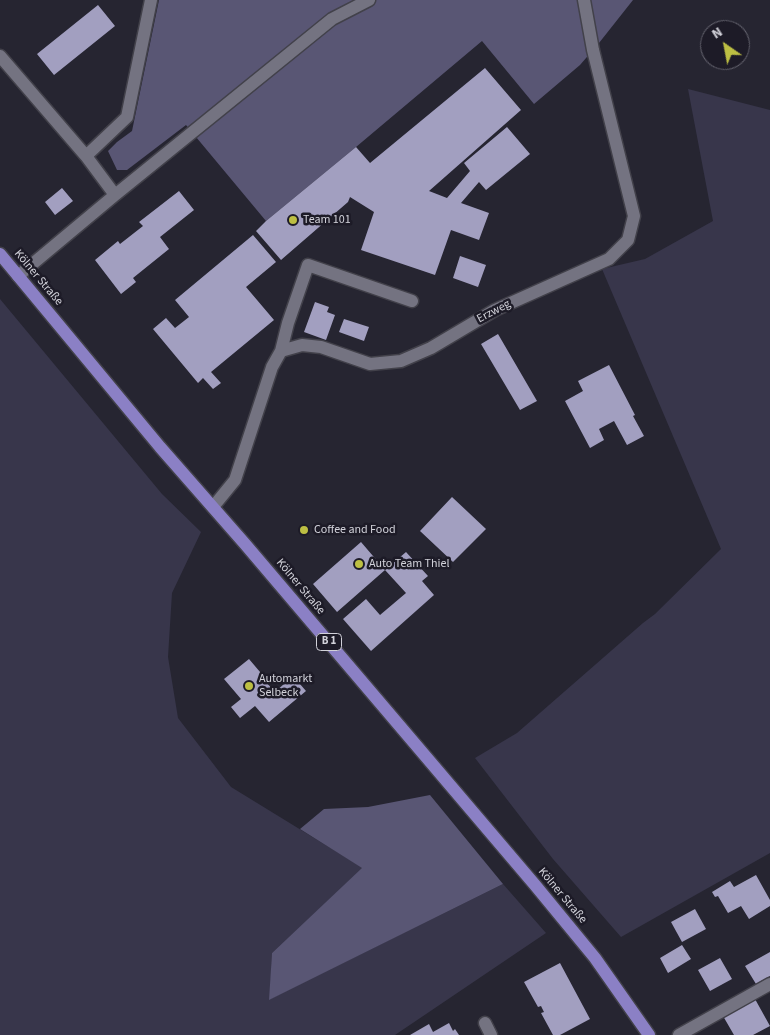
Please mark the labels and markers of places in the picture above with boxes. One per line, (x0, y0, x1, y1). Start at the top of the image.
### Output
place label: Team 101 (303, 213, 351, 227)
marker: Team 101 (287, 214, 299, 226)
place label: Coffee and Food (314, 523, 396, 537)
marker: Coffee and Food (298, 524, 310, 536)
place label: Auto Team Thiel (369, 557, 450, 571)
marker: Auto Team Thiel (353, 558, 365, 570)
place label: Automarkt Selbeck (259, 672, 312, 700)
marker: Automarkt Selbeck (243, 680, 255, 692)

